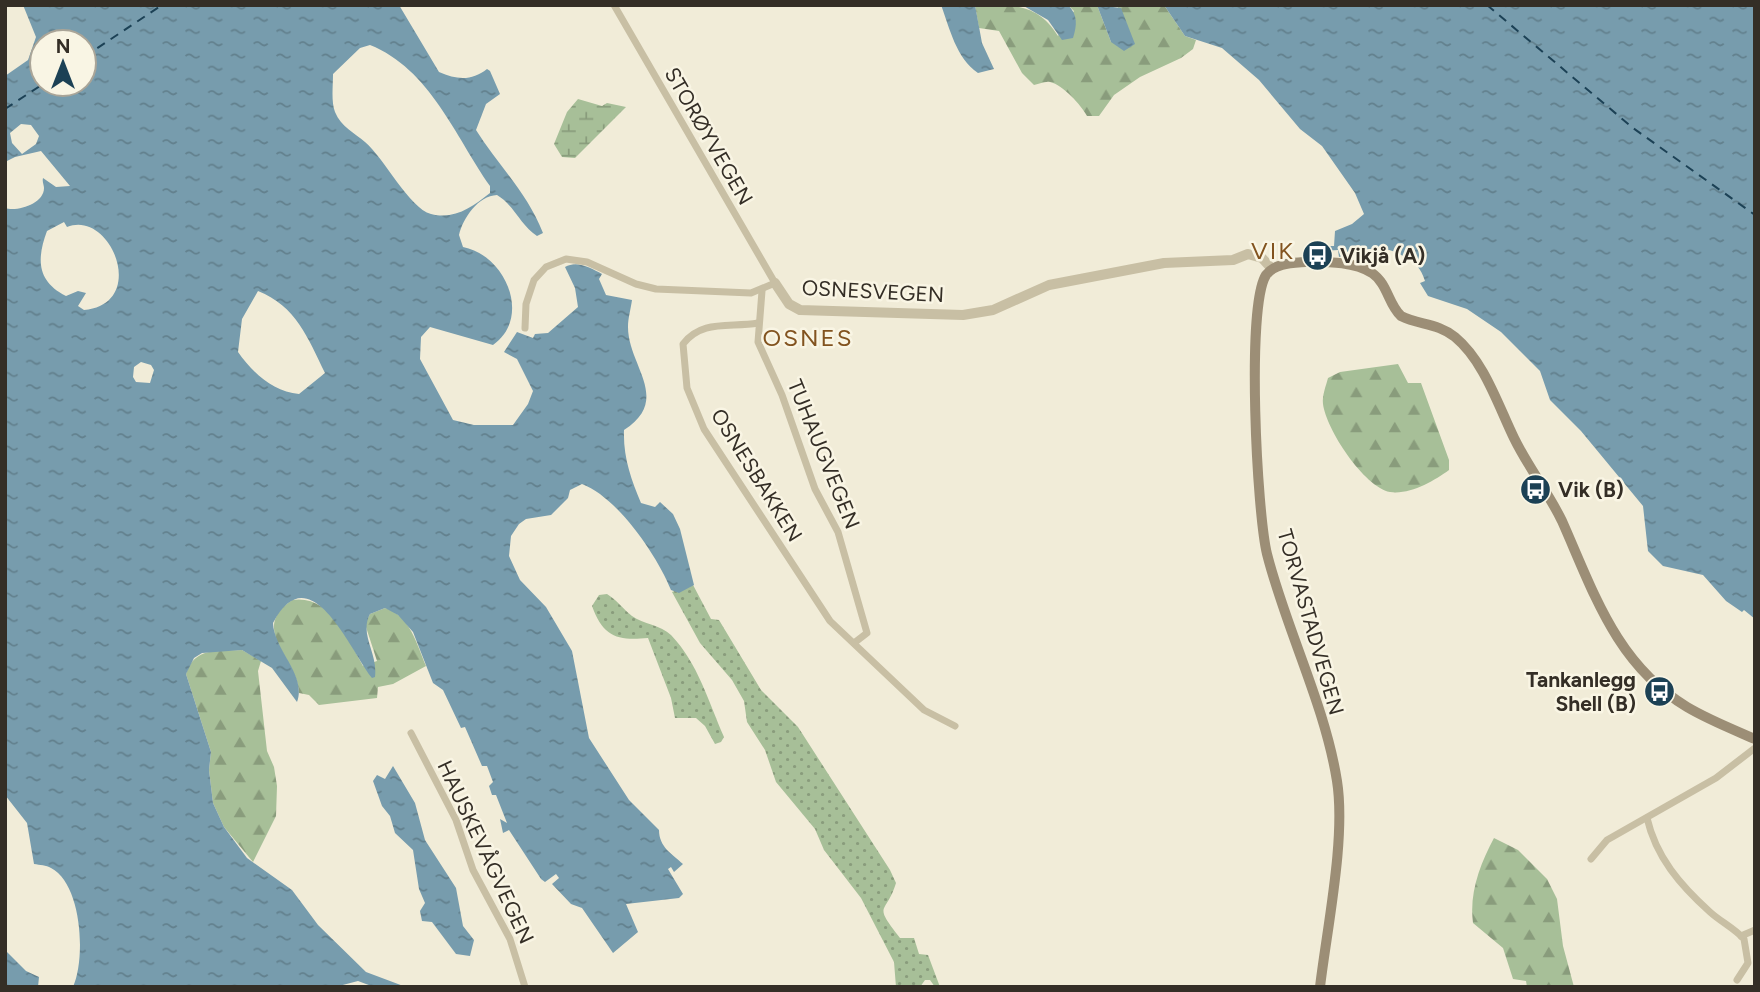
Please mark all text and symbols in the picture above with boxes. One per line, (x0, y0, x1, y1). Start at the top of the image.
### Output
north arrow (28, 28, 98, 98)
text: N (56, 35, 70, 58)
street label: STORØYVEGEN (660, 63, 758, 209)
district label: VIK (1251, 236, 1295, 265)
bus stop icon: Vikjå (A) (1300, 238, 1334, 272)
place label: Vikjå (A) (1340, 243, 1425, 268)
street label: OSNESVEGEN (801, 275, 945, 307)
district label: OSNES (763, 323, 853, 352)
street label: TUHAUGVEGEN (783, 376, 865, 532)
street label: OSNESBAKKEN (706, 404, 808, 546)
bus stop icon: Vik (B) (1518, 472, 1552, 506)
place label: Vik (B) (1558, 477, 1624, 502)
street label: TORVASTADVEGEN (1273, 526, 1349, 718)
place label: Tankanlegg Shell (B) (1526, 667, 1636, 716)
bus stop icon: Tankanlegg Shell (B) (1642, 674, 1676, 708)
street label: HAUSKEVÅGVEGEN (433, 756, 539, 948)

